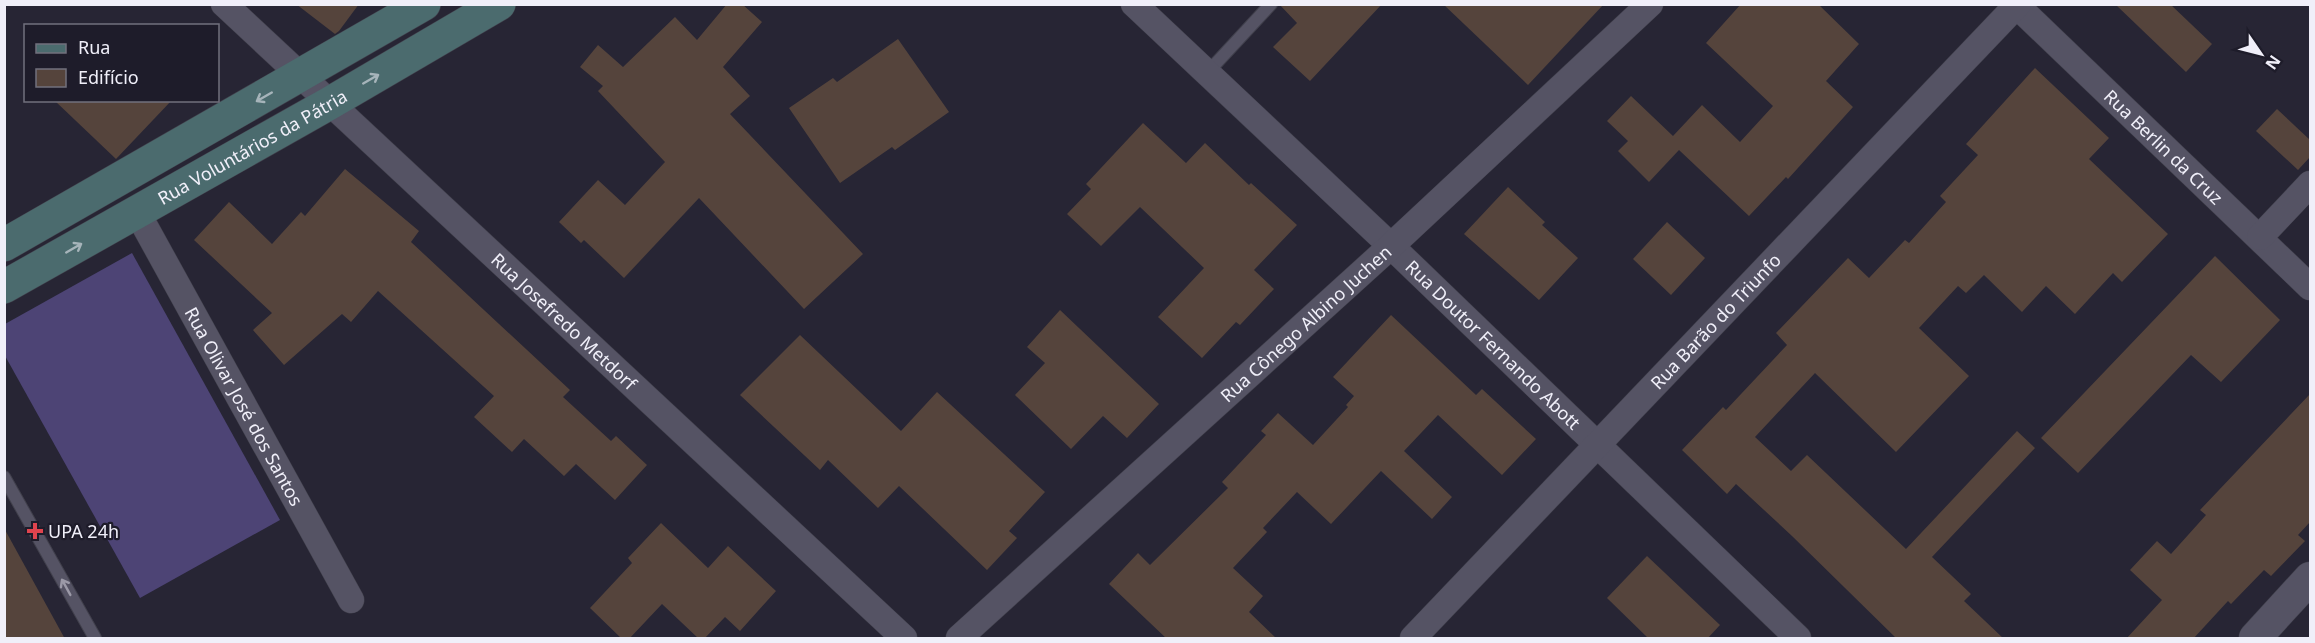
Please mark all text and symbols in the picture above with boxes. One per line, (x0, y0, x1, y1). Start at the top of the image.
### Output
legend (24, 24, 219, 102)
north arrow (2231, 24, 2291, 84)
text: Rua (78, 35, 110, 59)
text: N (2261, 51, 2286, 74)
text: Edifício (78, 65, 139, 89)
one-way arrow (362, 73, 379, 85)
street label: Rua Voluntários da Pátria (153, 84, 351, 210)
street label: Rua Berlin da Cruz (2099, 84, 2228, 209)
one-way arrow (256, 91, 273, 103)
street label: Rua Cônego Albino Juchen (1215, 240, 1396, 407)
one-way arrow (65, 242, 82, 254)
street label: Rua Josefredo Metdorf (486, 247, 643, 395)
street label: Rua Barão do Triunfo (1645, 248, 1786, 394)
street label: Rua Doutor Fernando Abott (1401, 255, 1586, 435)
street label: Rua Olivar José dos Santos (180, 303, 309, 510)
place label: UPA 24h (48, 519, 119, 543)
marker: UPA 24h (26, 522, 44, 540)
one-way arrow (60, 579, 71, 597)

